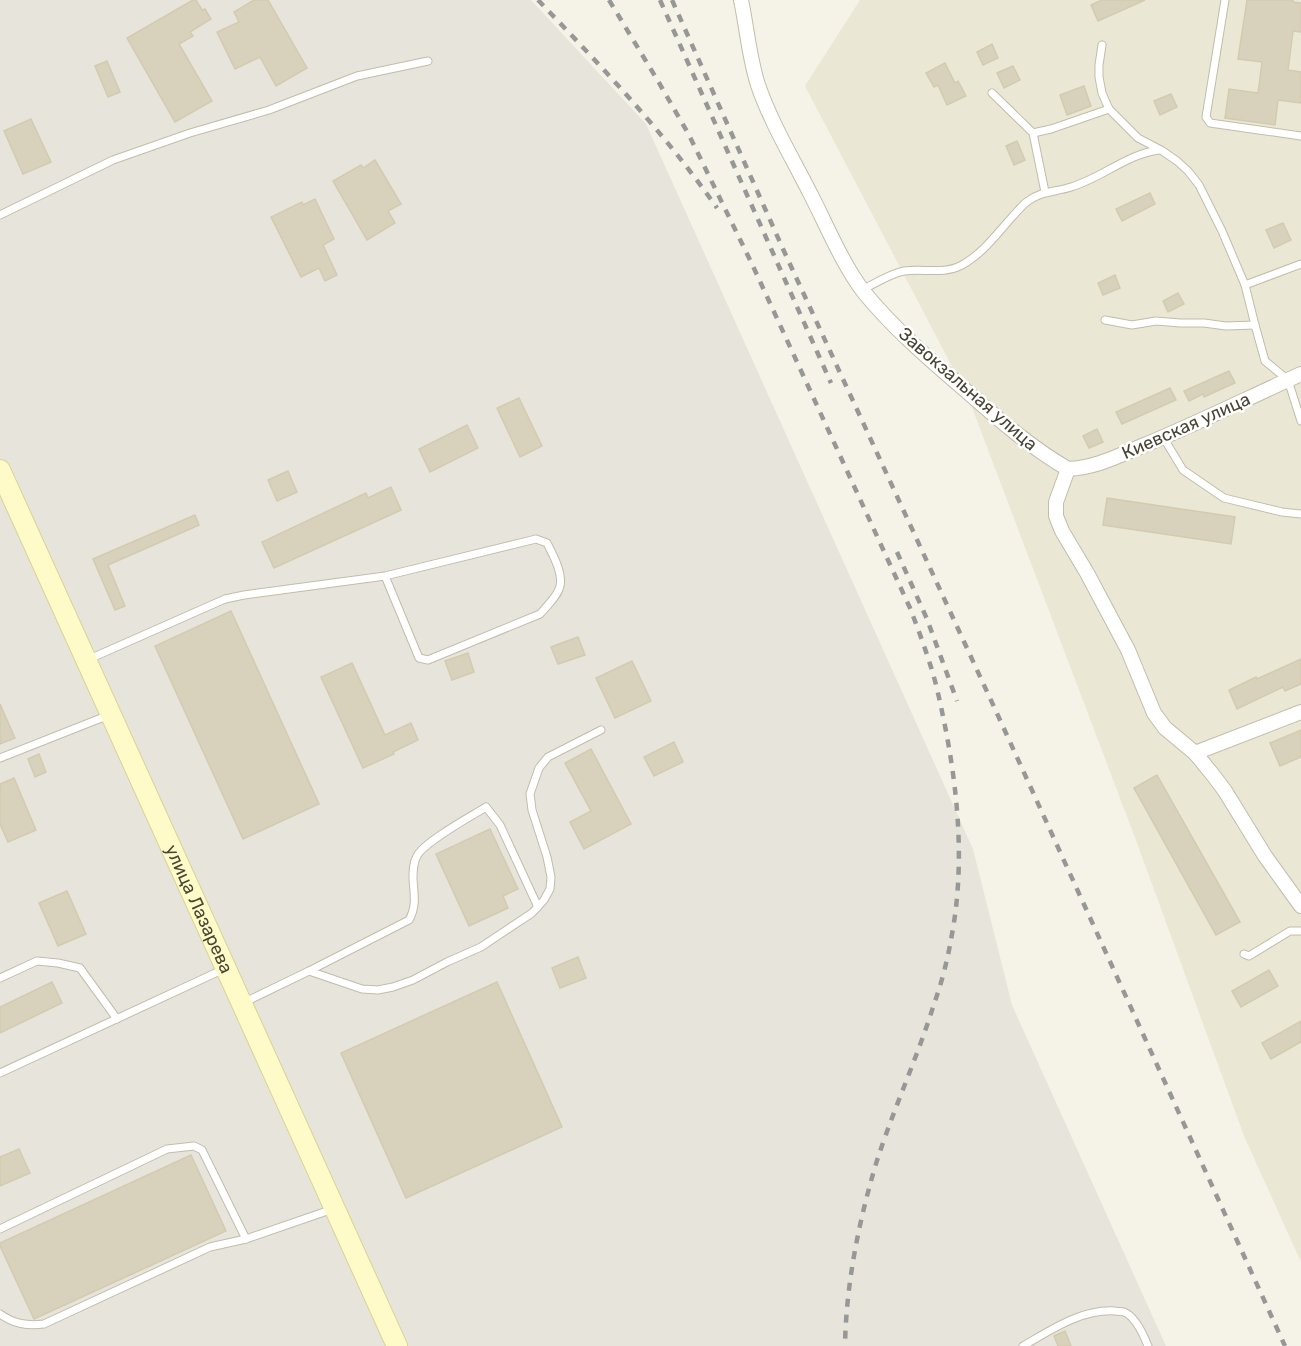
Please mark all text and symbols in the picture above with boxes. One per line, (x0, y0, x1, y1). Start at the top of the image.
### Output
street label: Завокзальная улица (894, 323, 1042, 455)
street label: Киевская улица (1118, 388, 1254, 464)
street label: улица Лазарева (160, 841, 238, 977)

